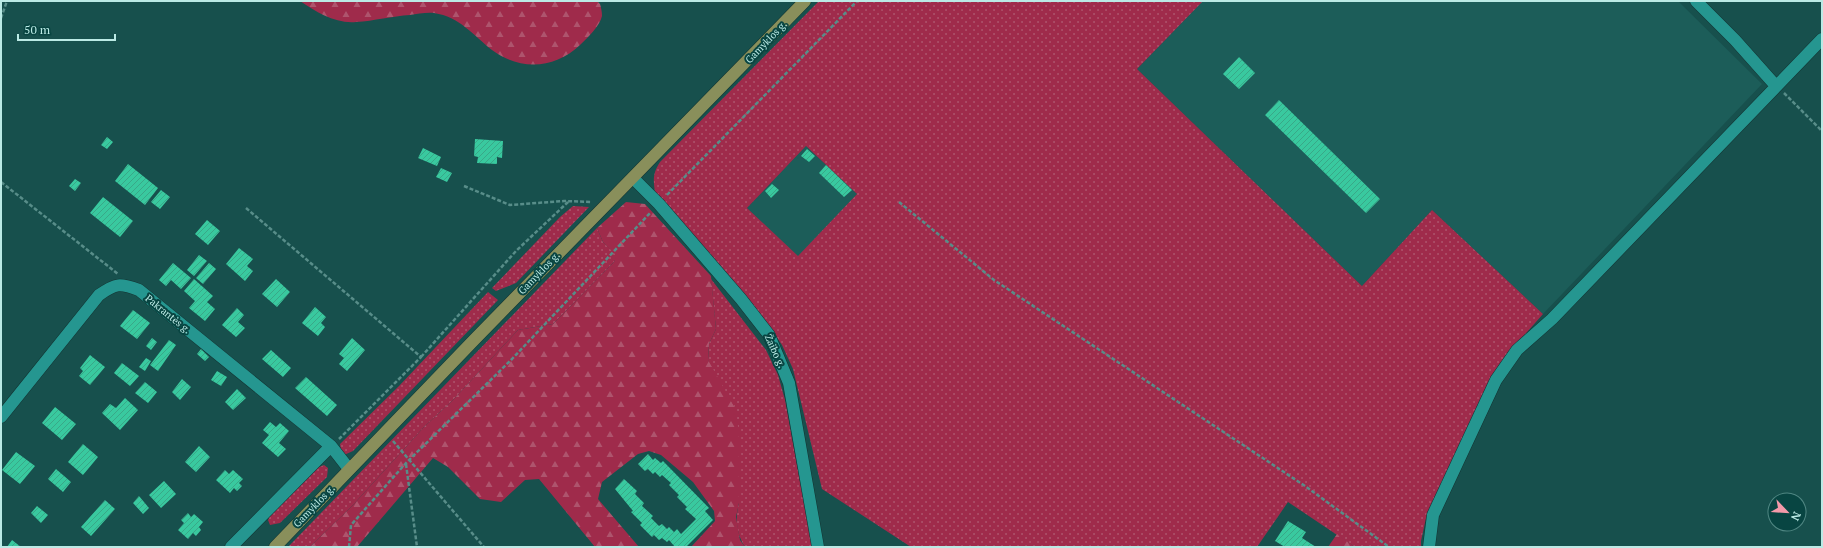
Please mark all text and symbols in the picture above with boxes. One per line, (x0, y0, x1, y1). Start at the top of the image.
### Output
scale bar (18, 16, 115, 42)
street label: Gamyklos g. (743, 18, 790, 66)
text: 50 m (24, 22, 51, 37)
street label: Gamyklos g. (516, 249, 563, 297)
street label: Pakrantės g. (143, 292, 193, 336)
street label: Žaibo g. (762, 332, 788, 370)
street label: Gamyklos g. (291, 482, 338, 530)
north arrow (1767, 492, 1807, 532)
text: N (1788, 509, 1804, 524)

